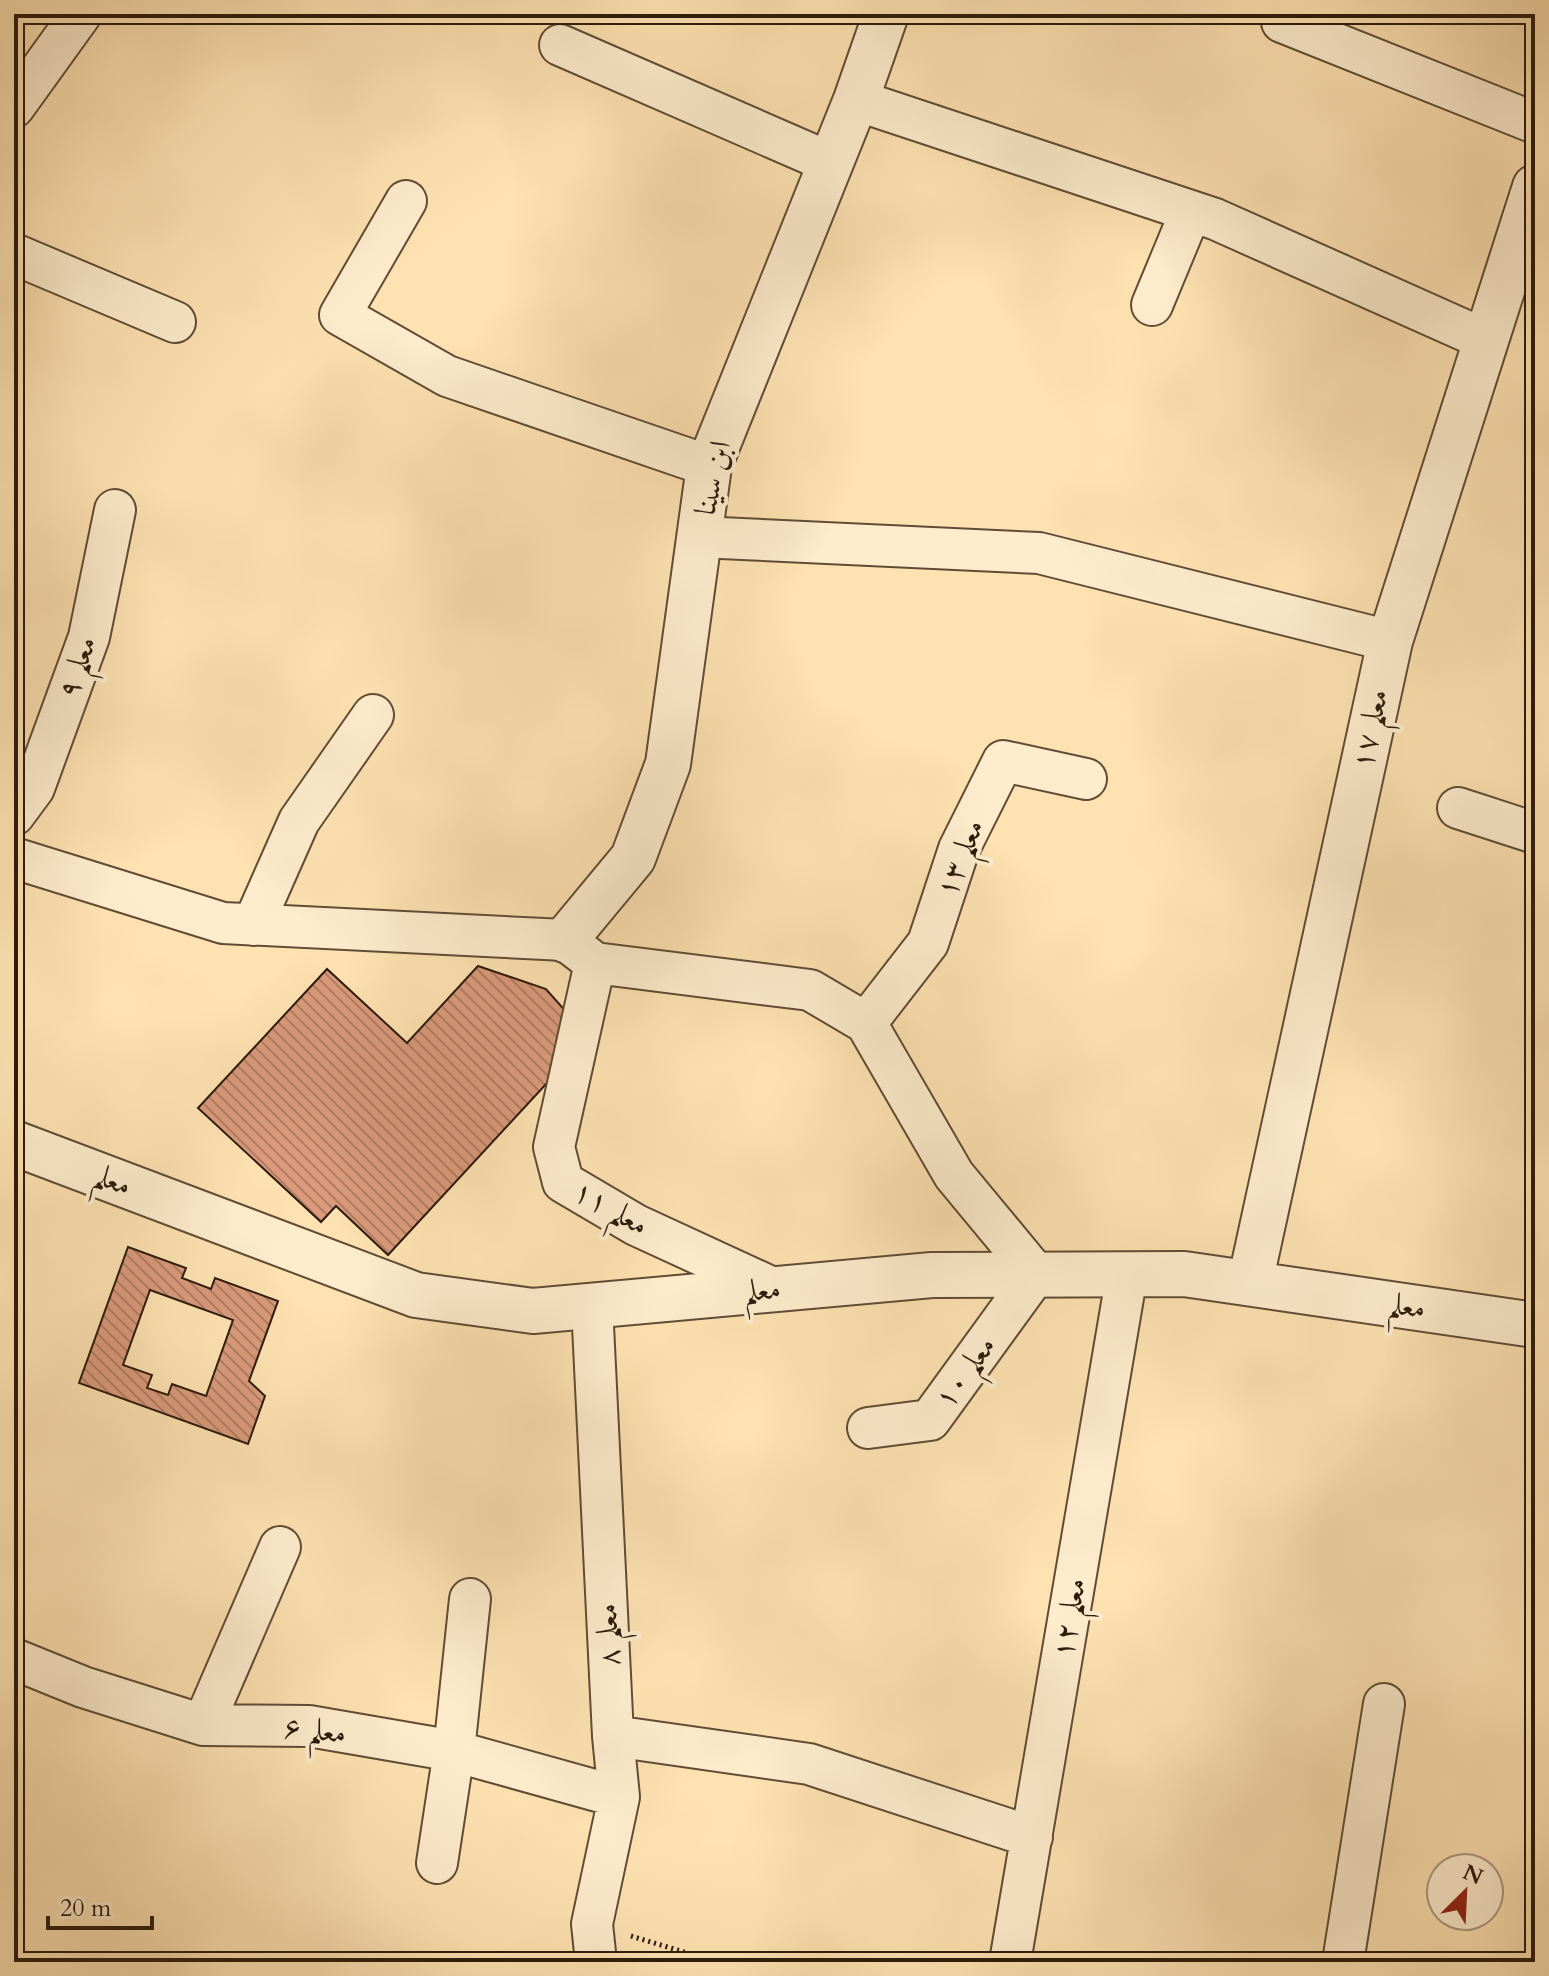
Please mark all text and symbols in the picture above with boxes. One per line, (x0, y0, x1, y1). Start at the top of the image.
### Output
street label: ابن سینا (685, 437, 741, 519)
street label: معلم ۹ (47, 631, 115, 706)
street label: معلم ۱۷ (1342, 685, 1407, 774)
street label: معلم ۱۳ (926, 813, 1002, 906)
street label: معلم (85, 1154, 138, 1214)
street label: معلم ۱۱ (562, 1171, 656, 1253)
street label: معلم (742, 1268, 783, 1321)
street label: معلم (1385, 1283, 1428, 1338)
street label: معلم ۱۰ (925, 1327, 1012, 1422)
street label: معلم ۱۲ (1042, 1575, 1105, 1663)
street label: معلم ۸ (586, 1602, 639, 1667)
street label: معلم ۶ (281, 1706, 348, 1763)
north arrow (1425, 1852, 1505, 1932)
text: N (1458, 1857, 1488, 1892)
scale bar (48, 1880, 152, 1930)
text: 20 m (60, 1892, 112, 1925)

